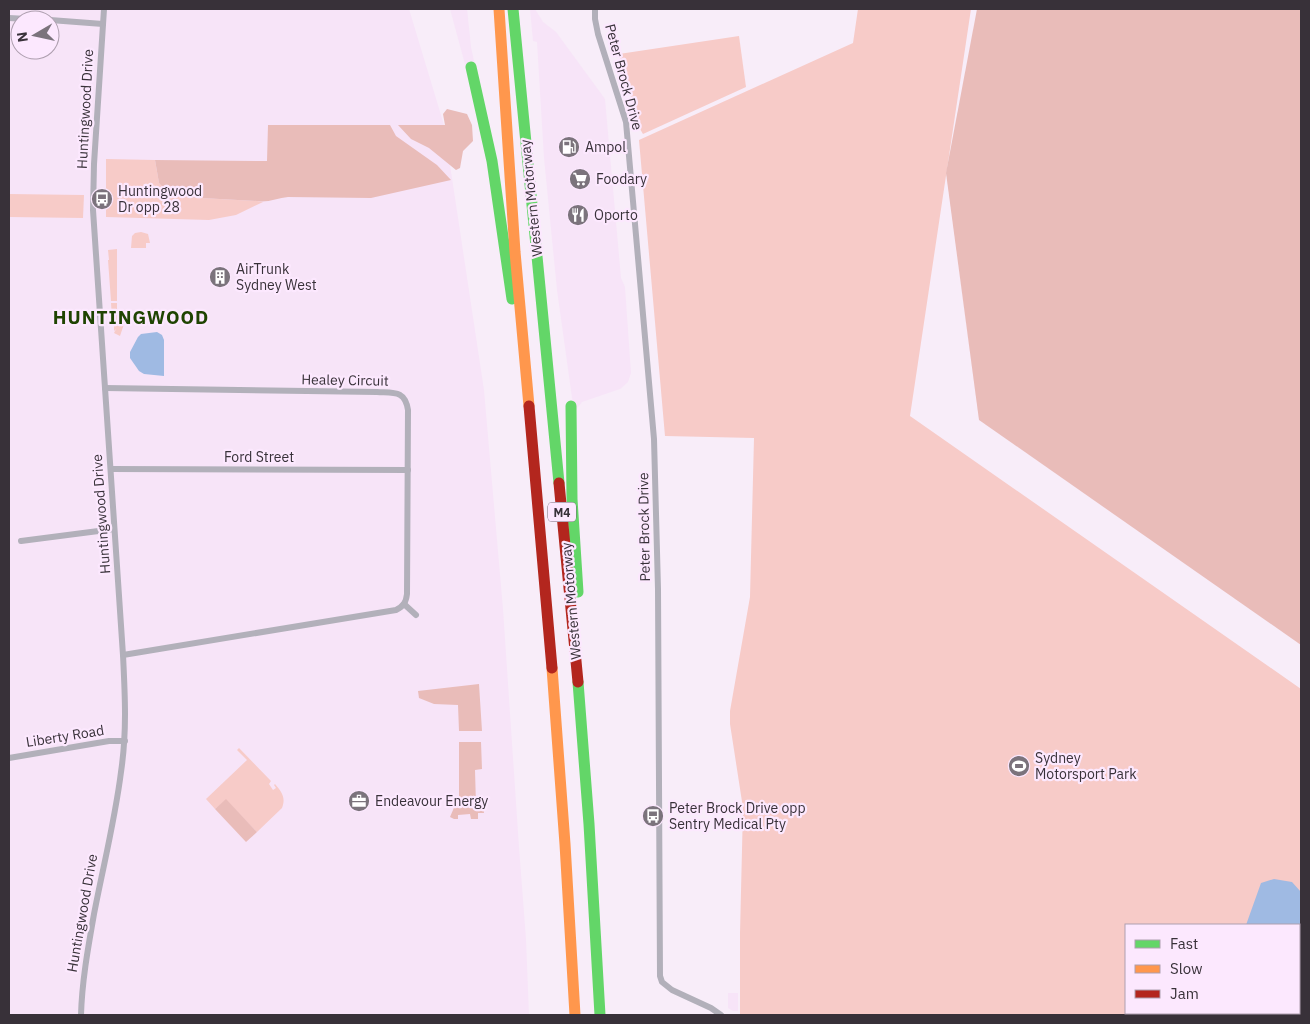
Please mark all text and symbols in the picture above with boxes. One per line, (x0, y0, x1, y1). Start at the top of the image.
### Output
north arrow (10, 10, 60, 60)
street label: Peter Brock Drive (601, 22, 647, 132)
text: N (12, 31, 32, 43)
street label: Huntingwood Drive (73, 48, 97, 169)
fuel station icon: Ampol (557, 135, 581, 159)
place label: Ampol (585, 138, 626, 156)
street label: Western Motorway (516, 139, 546, 257)
supermarket icon: Foodary (568, 167, 592, 191)
place label: Foodary (596, 170, 647, 188)
place label: Huntingwood Dr opp 28 (118, 182, 202, 216)
bus stop icon: Huntingwood Dr opp 28 (90, 187, 114, 211)
restaurant icon: Oporto (566, 203, 590, 227)
place label: Oporto (594, 206, 638, 224)
place label: AirTrunk Sydney West (236, 260, 317, 294)
building icon: AirTrunk Sydney West (208, 265, 232, 289)
district label: HUNTINGWOOD (53, 305, 209, 329)
street label: Healey Circuit (301, 370, 389, 390)
street label: Ford Street (224, 448, 294, 466)
street label: Huntingwood Drive (88, 453, 114, 574)
street label: Peter Brock Drive (634, 472, 654, 582)
road number: M4 (548, 502, 576, 522)
street label: Western Motorway (557, 542, 585, 660)
street label: Liberty Road (25, 721, 105, 751)
place label: Sydney Motorsport Park (1035, 749, 1137, 783)
sports icon: Sydney Motorsport Park (1007, 754, 1031, 778)
office icon: Endeavour Energy (347, 789, 371, 813)
place label: Endeavour Energy (375, 792, 488, 810)
place label: Peter Brock Drive opp Sentry Medical Pty (669, 799, 806, 833)
bus stop icon: Peter Brock Drive opp Sentry Medical Pty (641, 804, 665, 828)
street label: Huntingwood Drive (63, 852, 101, 974)
legend (1125, 924, 1300, 1014)
text: Fast (1170, 934, 1198, 953)
text: Slow (1170, 959, 1203, 978)
text: Jam (1170, 984, 1199, 1003)

